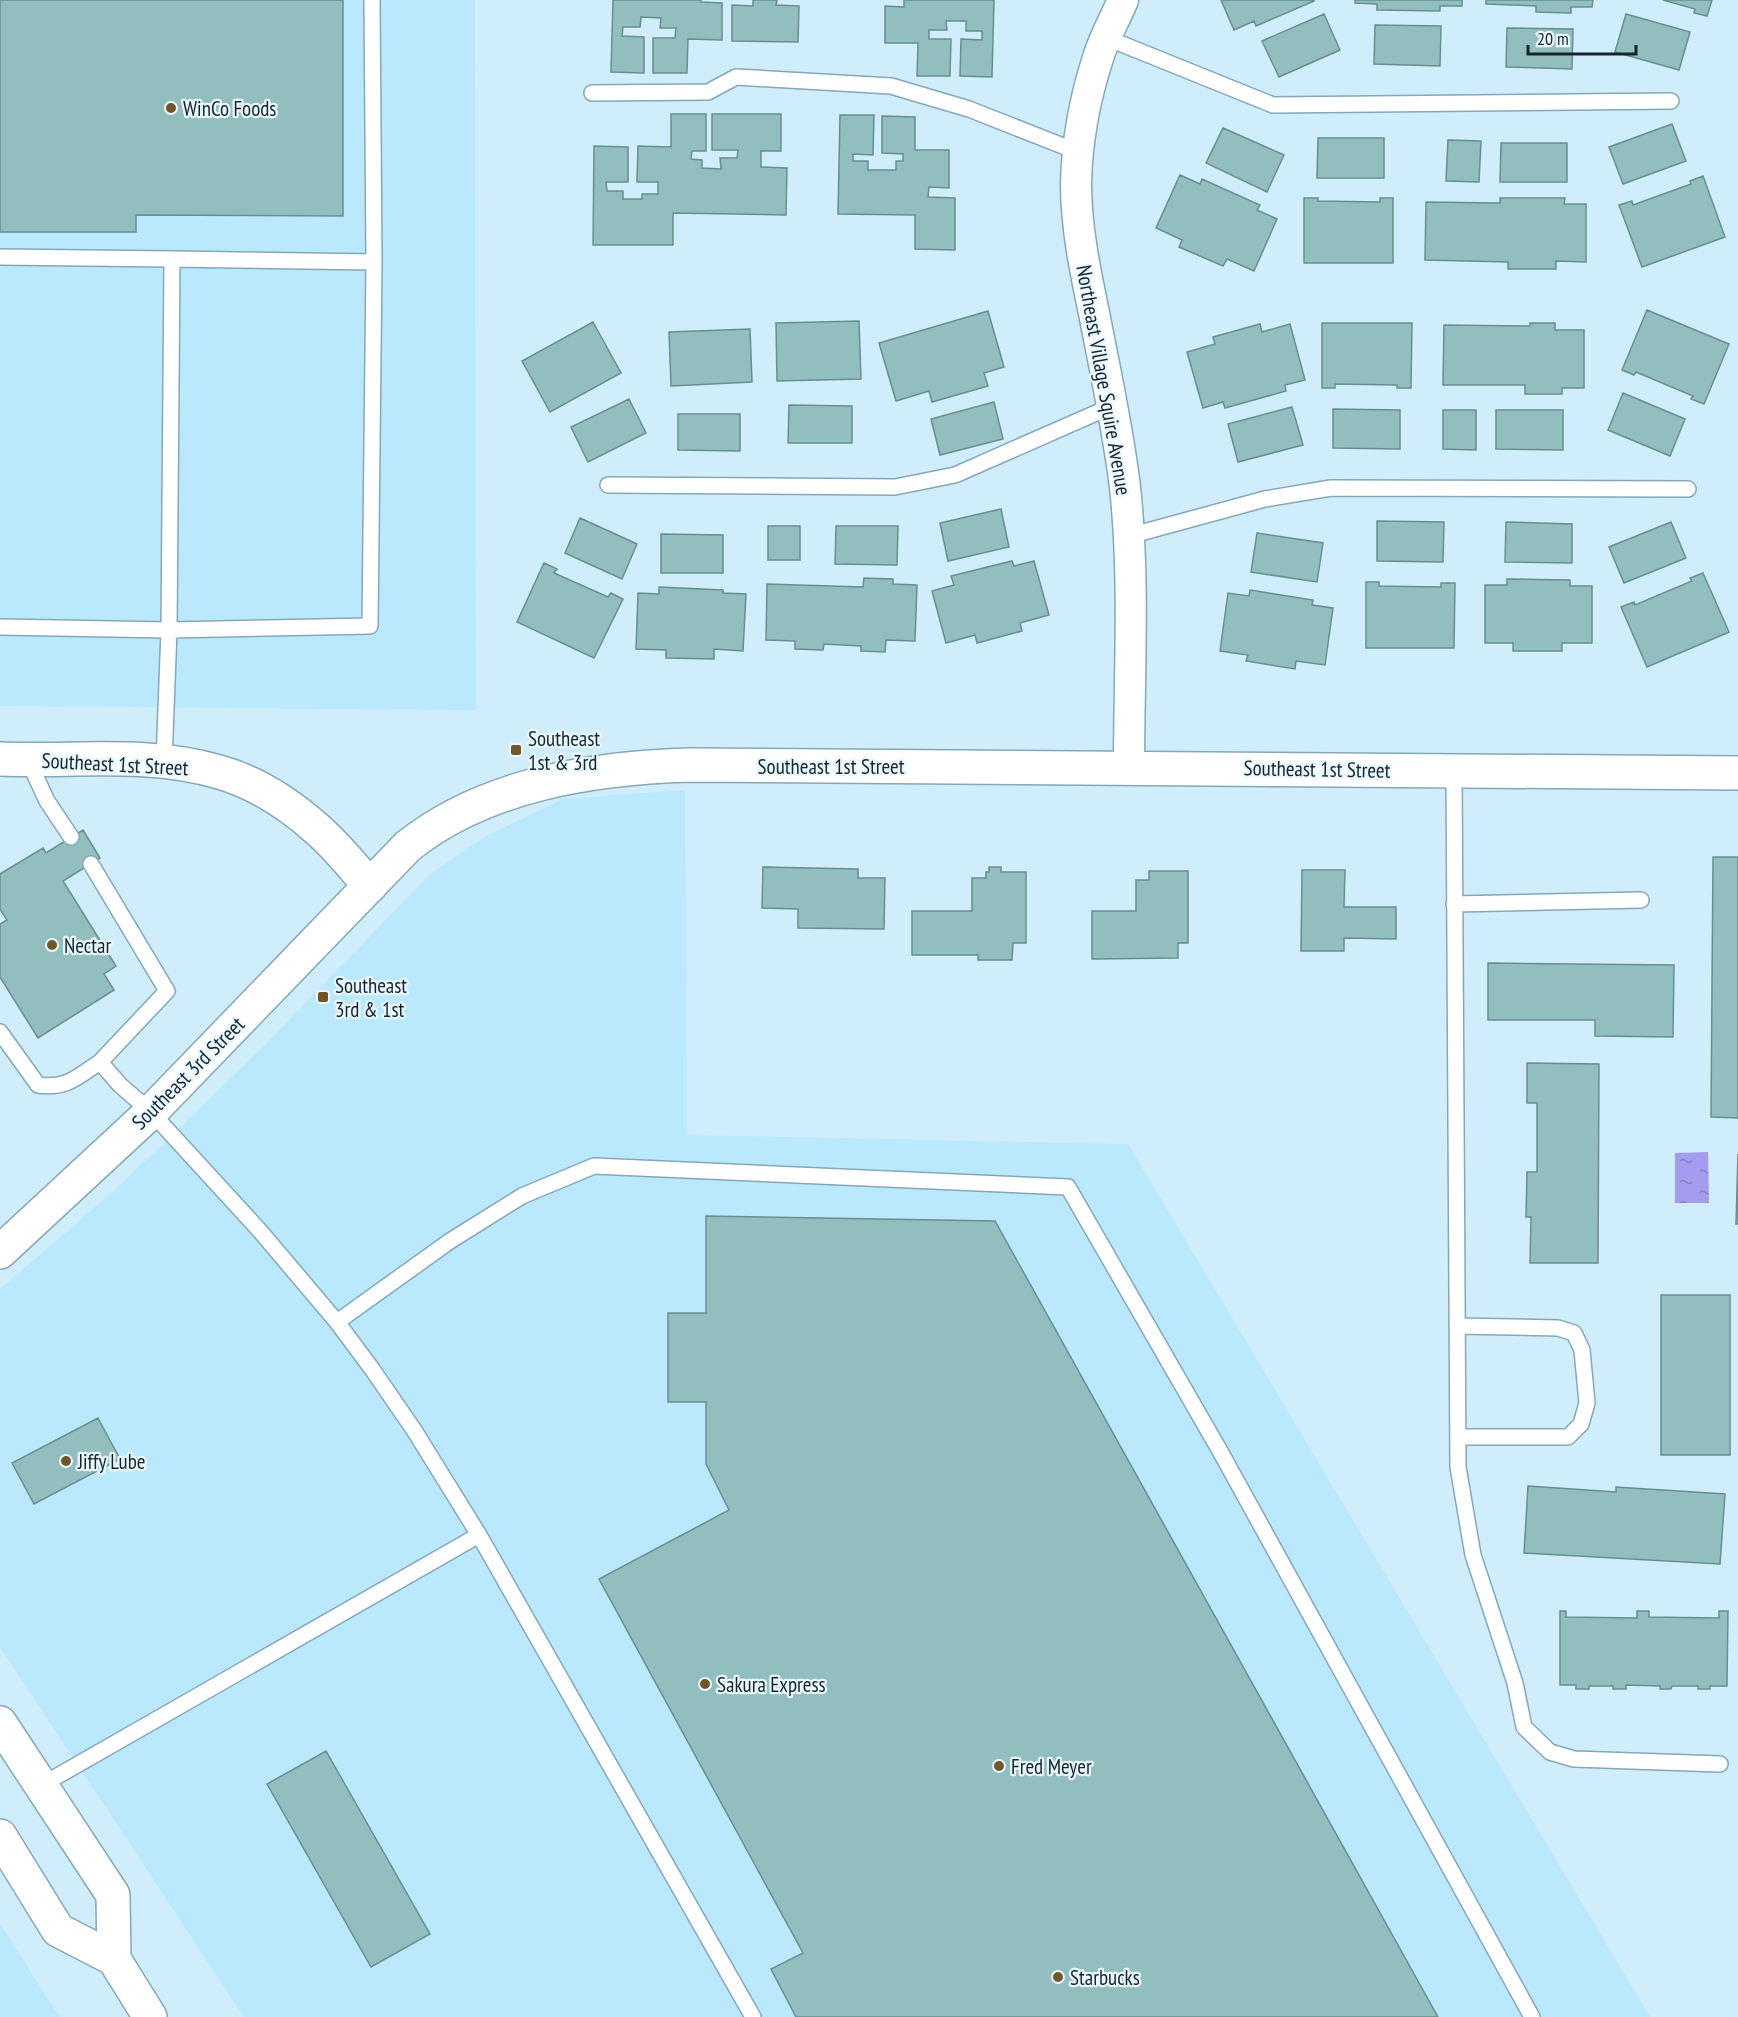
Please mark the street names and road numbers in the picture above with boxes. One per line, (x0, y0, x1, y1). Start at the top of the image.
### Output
street label: Northeast Village Squire Avenue (1070, 263, 1138, 497)
street label: Southeast 1st Street (41, 747, 189, 781)
street label: Southeast 1st Street (758, 753, 905, 780)
street label: Southeast 1st Street (1243, 754, 1391, 784)
street label: Southeast 3rd Street (126, 1011, 250, 1135)

